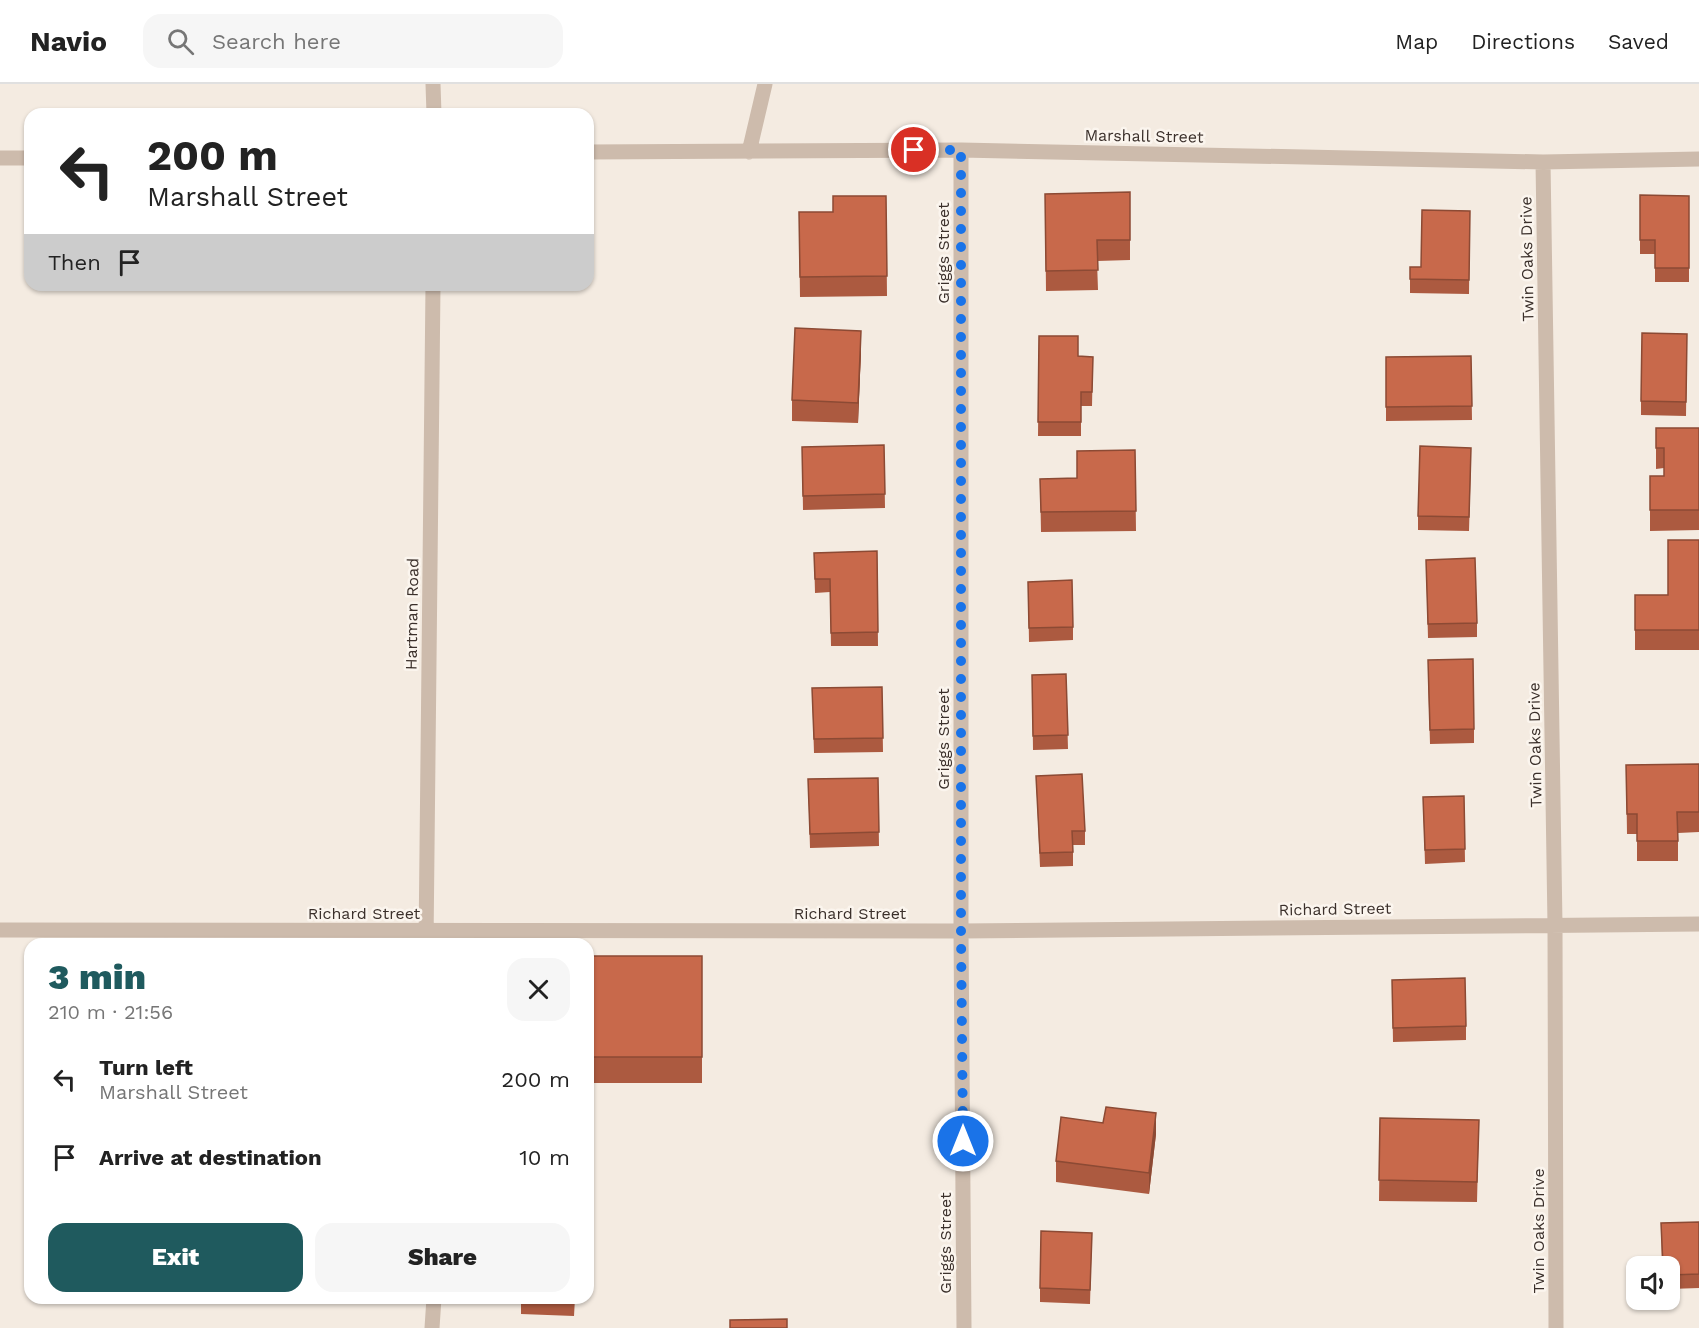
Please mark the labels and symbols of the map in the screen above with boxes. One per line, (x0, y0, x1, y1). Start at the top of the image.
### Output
pin (888, 124, 939, 175)
street label: Marshall Street (1084, 125, 1204, 147)
street label: Twin Oaks Drive (1516, 196, 1538, 322)
street label: Griggs Street (934, 202, 953, 304)
street label: Hartman Road (402, 558, 422, 670)
street label: Twin Oaks Drive (1524, 682, 1546, 808)
street label: Griggs Street (934, 688, 953, 790)
street label: Richard Street (1279, 899, 1392, 919)
street label: Richard Street (308, 904, 421, 923)
street label: Richard Street (794, 904, 907, 923)
position arrow (931, 1109, 995, 1173)
street label: Twin Oaks Drive (1529, 1168, 1548, 1294)
street label: Griggs Street (936, 1192, 955, 1294)

